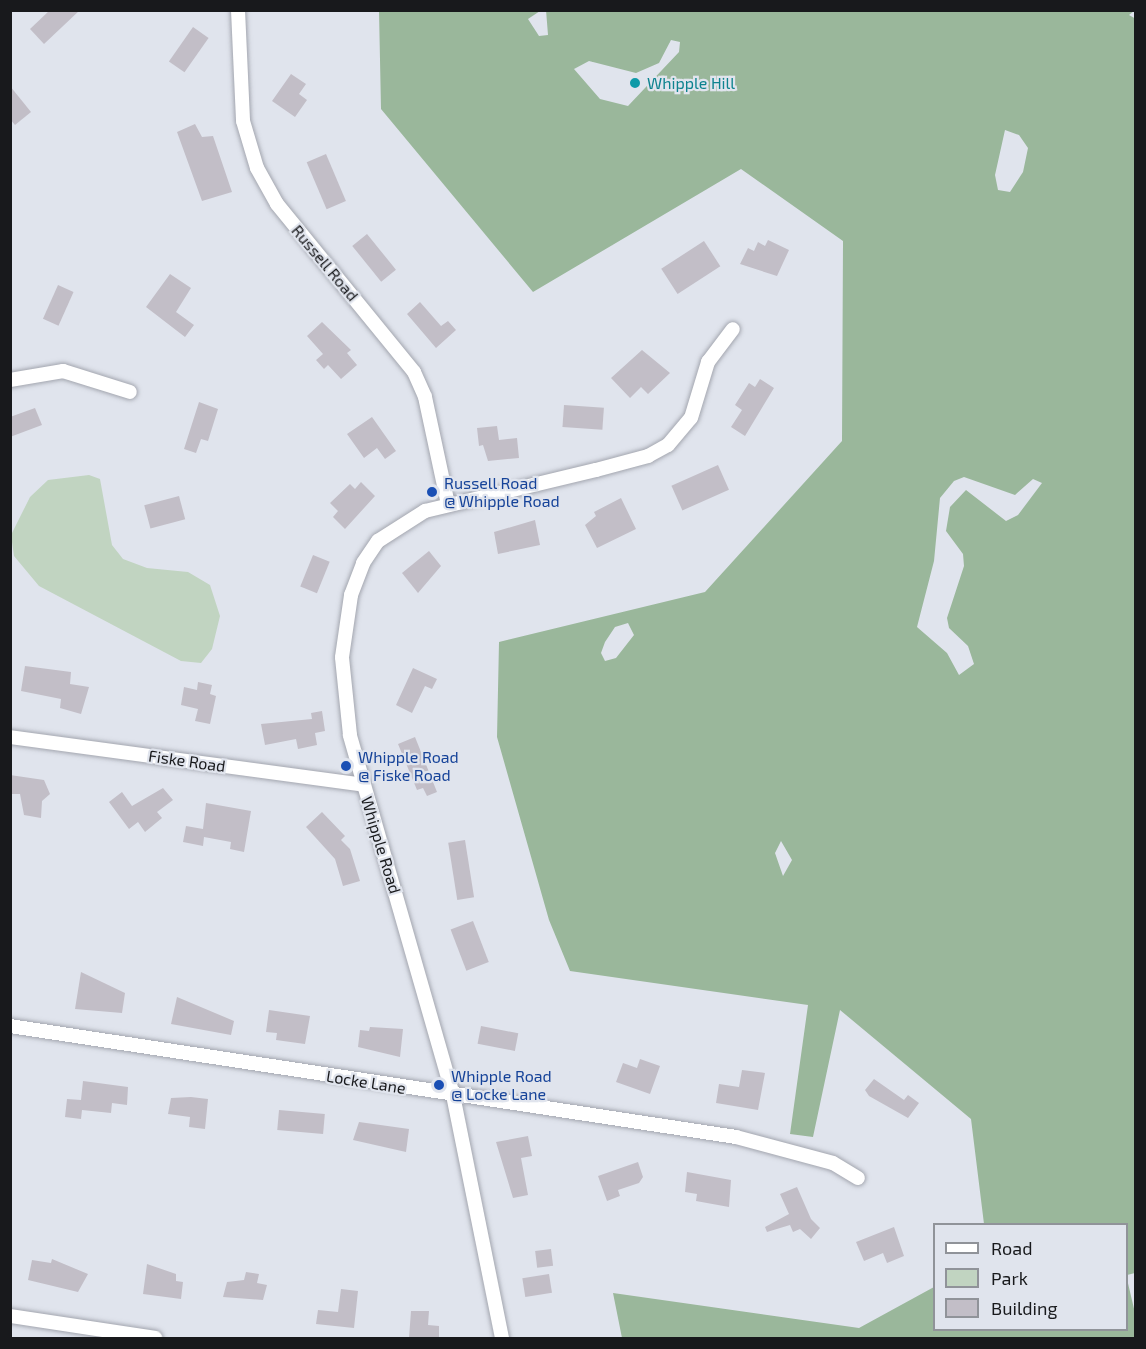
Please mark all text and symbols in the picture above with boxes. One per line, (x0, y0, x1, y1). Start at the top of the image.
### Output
place label: Whipple Hill (647, 73, 735, 93)
marker: Whipple Hill (628, 76, 642, 90)
street label: Russell Road (288, 221, 362, 305)
place label: Russell Road @ Whipple Road (444, 473, 560, 511)
marker: Russell Road @ Whipple Road (425, 485, 439, 499)
street label: Fiske Road (147, 746, 227, 776)
place label: Whipple Road @ Fiske Road (358, 747, 459, 785)
marker: Whipple Road @ Fiske Road (339, 759, 353, 773)
street label: Whipple Road (357, 794, 405, 896)
street label: Locke Lane (325, 1066, 407, 1098)
place label: Whipple Road @ Locke Lane (451, 1066, 552, 1104)
marker: Whipple Road @ Locke Lane (432, 1078, 446, 1092)
legend (933, 1223, 1128, 1331)
text: Road (991, 1237, 1032, 1259)
text: Park (991, 1267, 1028, 1289)
text: Building (991, 1297, 1058, 1319)

